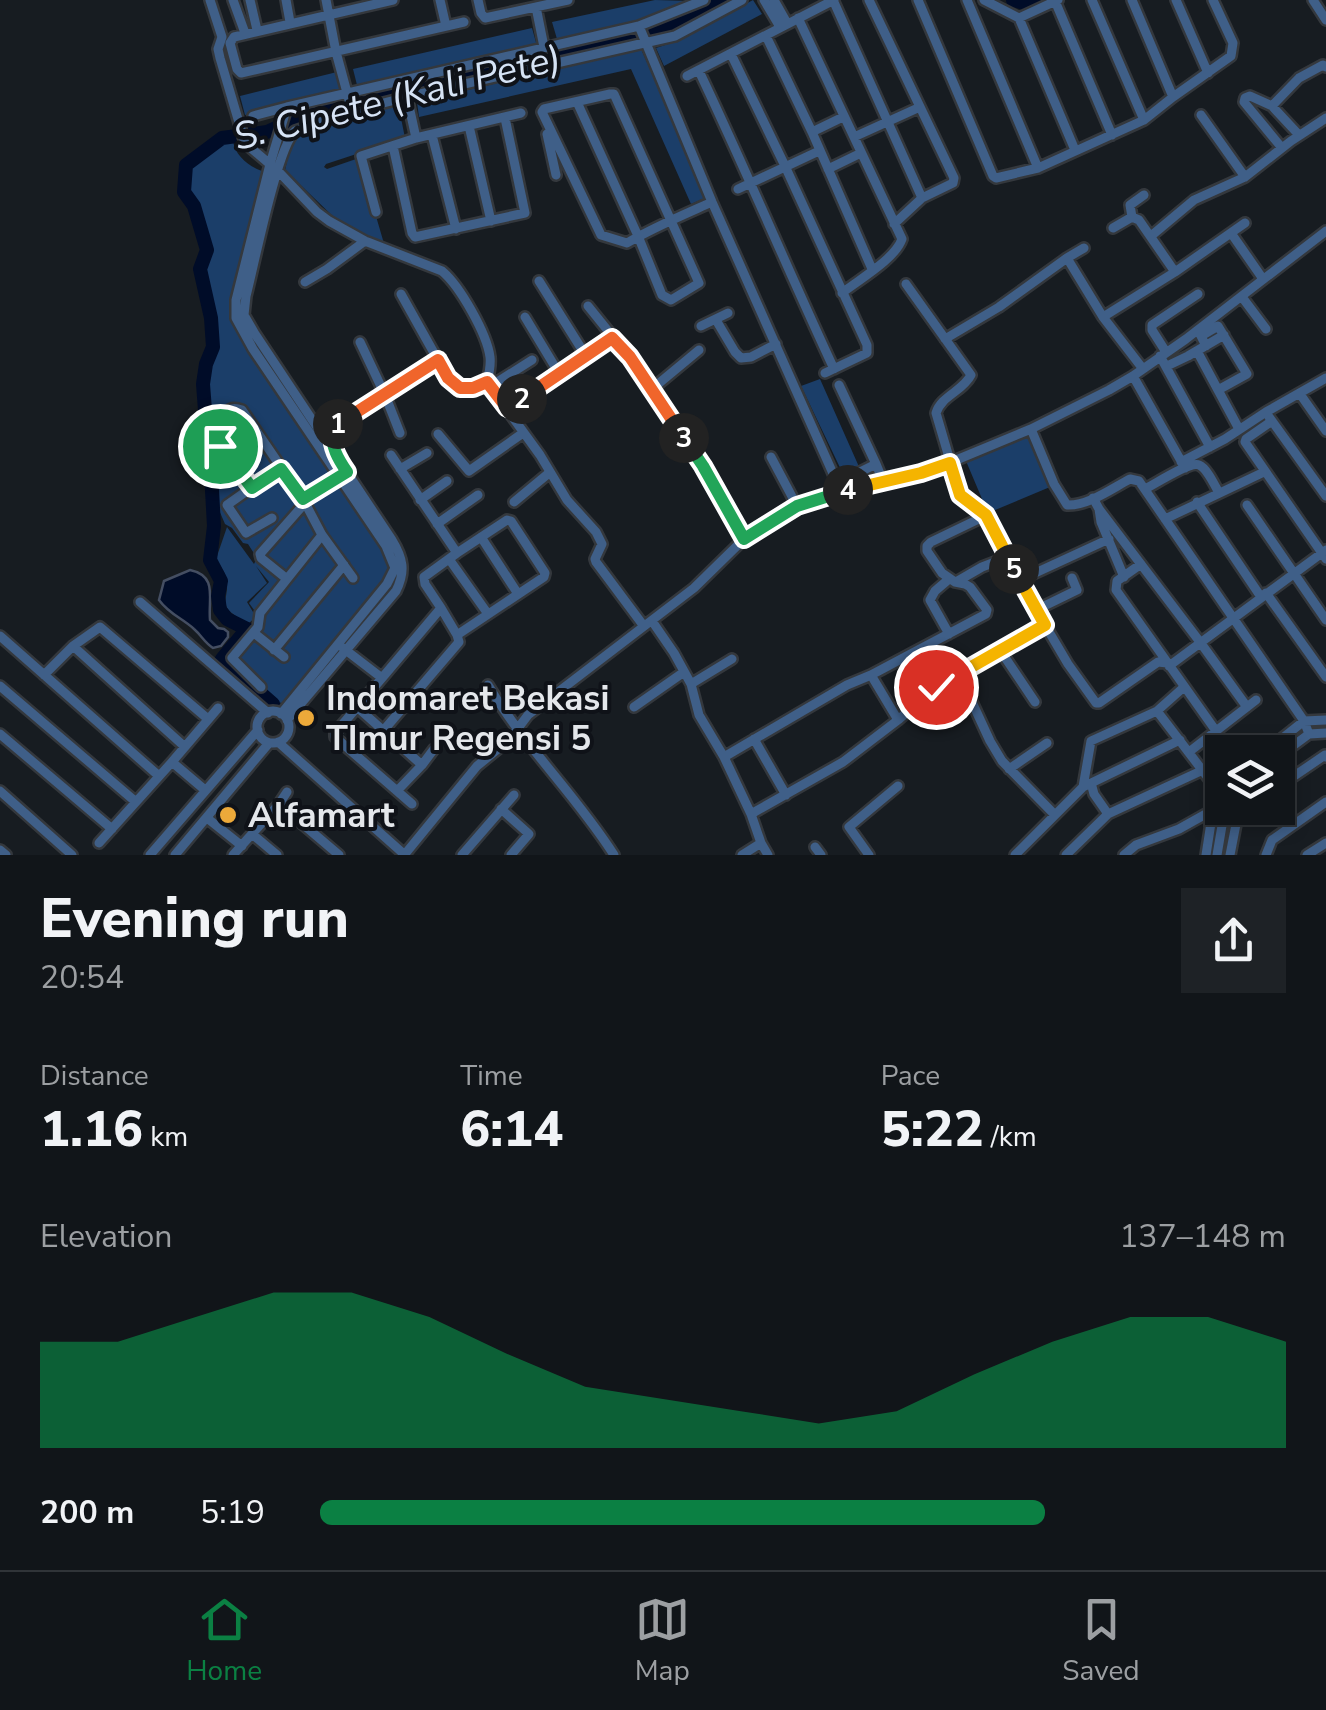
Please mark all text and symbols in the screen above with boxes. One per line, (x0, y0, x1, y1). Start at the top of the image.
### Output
water label: S. Cipete (Kali Pete) (228, 32, 566, 163)
pin: 2 (497, 374, 547, 424)
text: 2 (514, 380, 530, 418)
pin: 1 (313, 399, 363, 449)
pin (178, 404, 263, 489)
text: 1 (330, 405, 346, 443)
pin: 3 (659, 413, 709, 463)
icon: arrive (193, 419, 248, 474)
text: 3 (676, 419, 692, 457)
pin: 4 (823, 465, 873, 515)
text: 4 (840, 471, 856, 509)
pin: 5 (989, 544, 1039, 594)
text: 5 (1006, 550, 1022, 588)
pin (894, 645, 979, 730)
icon: check (909, 660, 964, 715)
place label: Indomaret Bekasi TImur Regensi 5 (326, 675, 609, 762)
marker: Indomaret Bekasi TImur Regensi 5 (295, 707, 317, 729)
map controls (1205, 735, 1295, 825)
button: layers (1205, 735, 1295, 825)
place label: Alfamart (248, 792, 395, 839)
marker: Alfamart (217, 804, 239, 826)
text: Evening run (40, 881, 349, 956)
button: share (1181, 888, 1286, 993)
text: 20:54 (40, 956, 124, 999)
text: Distance (40, 1057, 149, 1095)
text: Time (460, 1057, 523, 1095)
text: Pace (881, 1057, 940, 1095)
text: 1.16 (40, 1095, 143, 1164)
text: 6:14 (460, 1095, 563, 1164)
text: 5:22 (881, 1095, 984, 1164)
text: km (143, 1118, 188, 1156)
text: /km (984, 1118, 1037, 1156)
text: Elevation (40, 1215, 173, 1258)
text: 137–148 m (1119, 1215, 1286, 1258)
text: 200 m (40, 1491, 134, 1534)
text: 5:19 (200, 1491, 265, 1534)
tab: Home (186, 1592, 262, 1690)
tab: Map (635, 1592, 690, 1690)
tab: Saved (1062, 1592, 1140, 1690)

